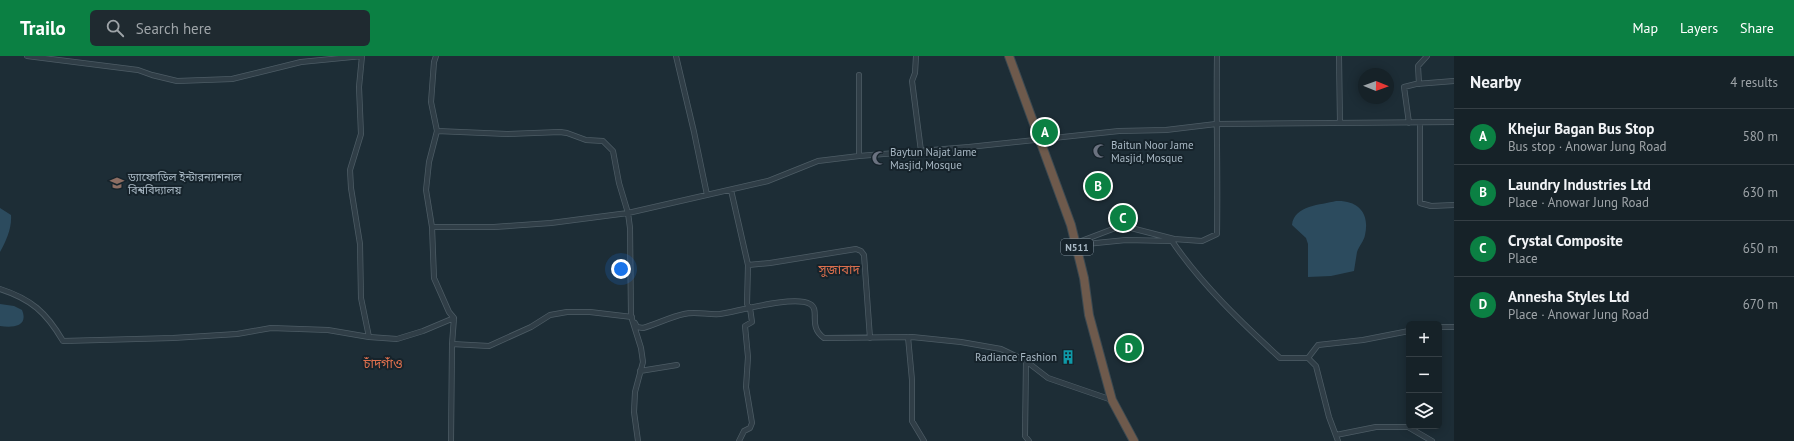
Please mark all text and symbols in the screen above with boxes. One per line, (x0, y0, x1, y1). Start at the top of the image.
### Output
search box (90, 10, 370, 46)
text: Trailo (20, 16, 66, 40)
icon: search (104, 17, 126, 39)
text: Search here (136, 19, 211, 38)
text: Map (1632, 19, 1658, 37)
text: Layers (1680, 19, 1718, 37)
text: Share (1740, 19, 1774, 37)
north arrow (1358, 68, 1394, 104)
text: Nearby (1470, 71, 1521, 93)
text: 4 results (1730, 74, 1778, 91)
pin: A (1032, 117, 1058, 147)
text: Khejur Bagan Bus Stop (1508, 119, 1654, 138)
text: A (1479, 128, 1487, 145)
text: 580 m (1743, 128, 1778, 145)
place label: Baitun Noor Jame Masjid, Mosque (1111, 138, 1194, 165)
text: Bus stop · Anowar Jung Road (1508, 138, 1667, 155)
mosque icon: Baitun Noor Jame Masjid, Mosque (1092, 143, 1108, 159)
place label: Baytun Najat Jame Masjid, Mosque (890, 145, 977, 172)
mosque icon: Baytun Najat Jame Masjid, Mosque (871, 150, 887, 166)
place label: ড্যাফোডিল ইন্টারন্যাশনাল বিশ্ববিদ্যালয় (127, 170, 243, 197)
pin: B (1085, 171, 1111, 201)
school or university icon: ড্যাফোডিল ইন্টারন্যাশনাল বিশ্ববিদ্যালয় (109, 175, 125, 191)
text: Laundry Industries Ltd (1508, 175, 1651, 194)
text: B (1479, 184, 1487, 201)
text: 630 m (1743, 184, 1778, 201)
text: Place · Anowar Jung Road (1508, 194, 1649, 211)
pin: C (1110, 203, 1136, 233)
text: Crystal Composite (1508, 231, 1623, 250)
road number: N511 (1061, 239, 1093, 255)
text: C (1479, 240, 1487, 257)
text: 650 m (1743, 240, 1778, 257)
text: Place (1508, 250, 1538, 267)
your location (611, 259, 631, 279)
district label: সুজাবাদ (817, 261, 860, 278)
text: Annesha Styles Ltd (1508, 287, 1629, 306)
text: D (1479, 296, 1487, 313)
text: 670 m (1743, 296, 1778, 313)
text: Place · Anowar Jung Road (1508, 306, 1649, 323)
map controls (1406, 321, 1442, 429)
button: + (1406, 321, 1442, 357)
pin: D (1116, 333, 1142, 363)
building icon: Radiance Fashion (1060, 349, 1076, 365)
place label: Radiance Fashion (975, 350, 1057, 364)
district label: চাঁদগাঁও (362, 355, 403, 372)
button: − (1406, 357, 1442, 393)
button: layers (1406, 393, 1442, 429)

